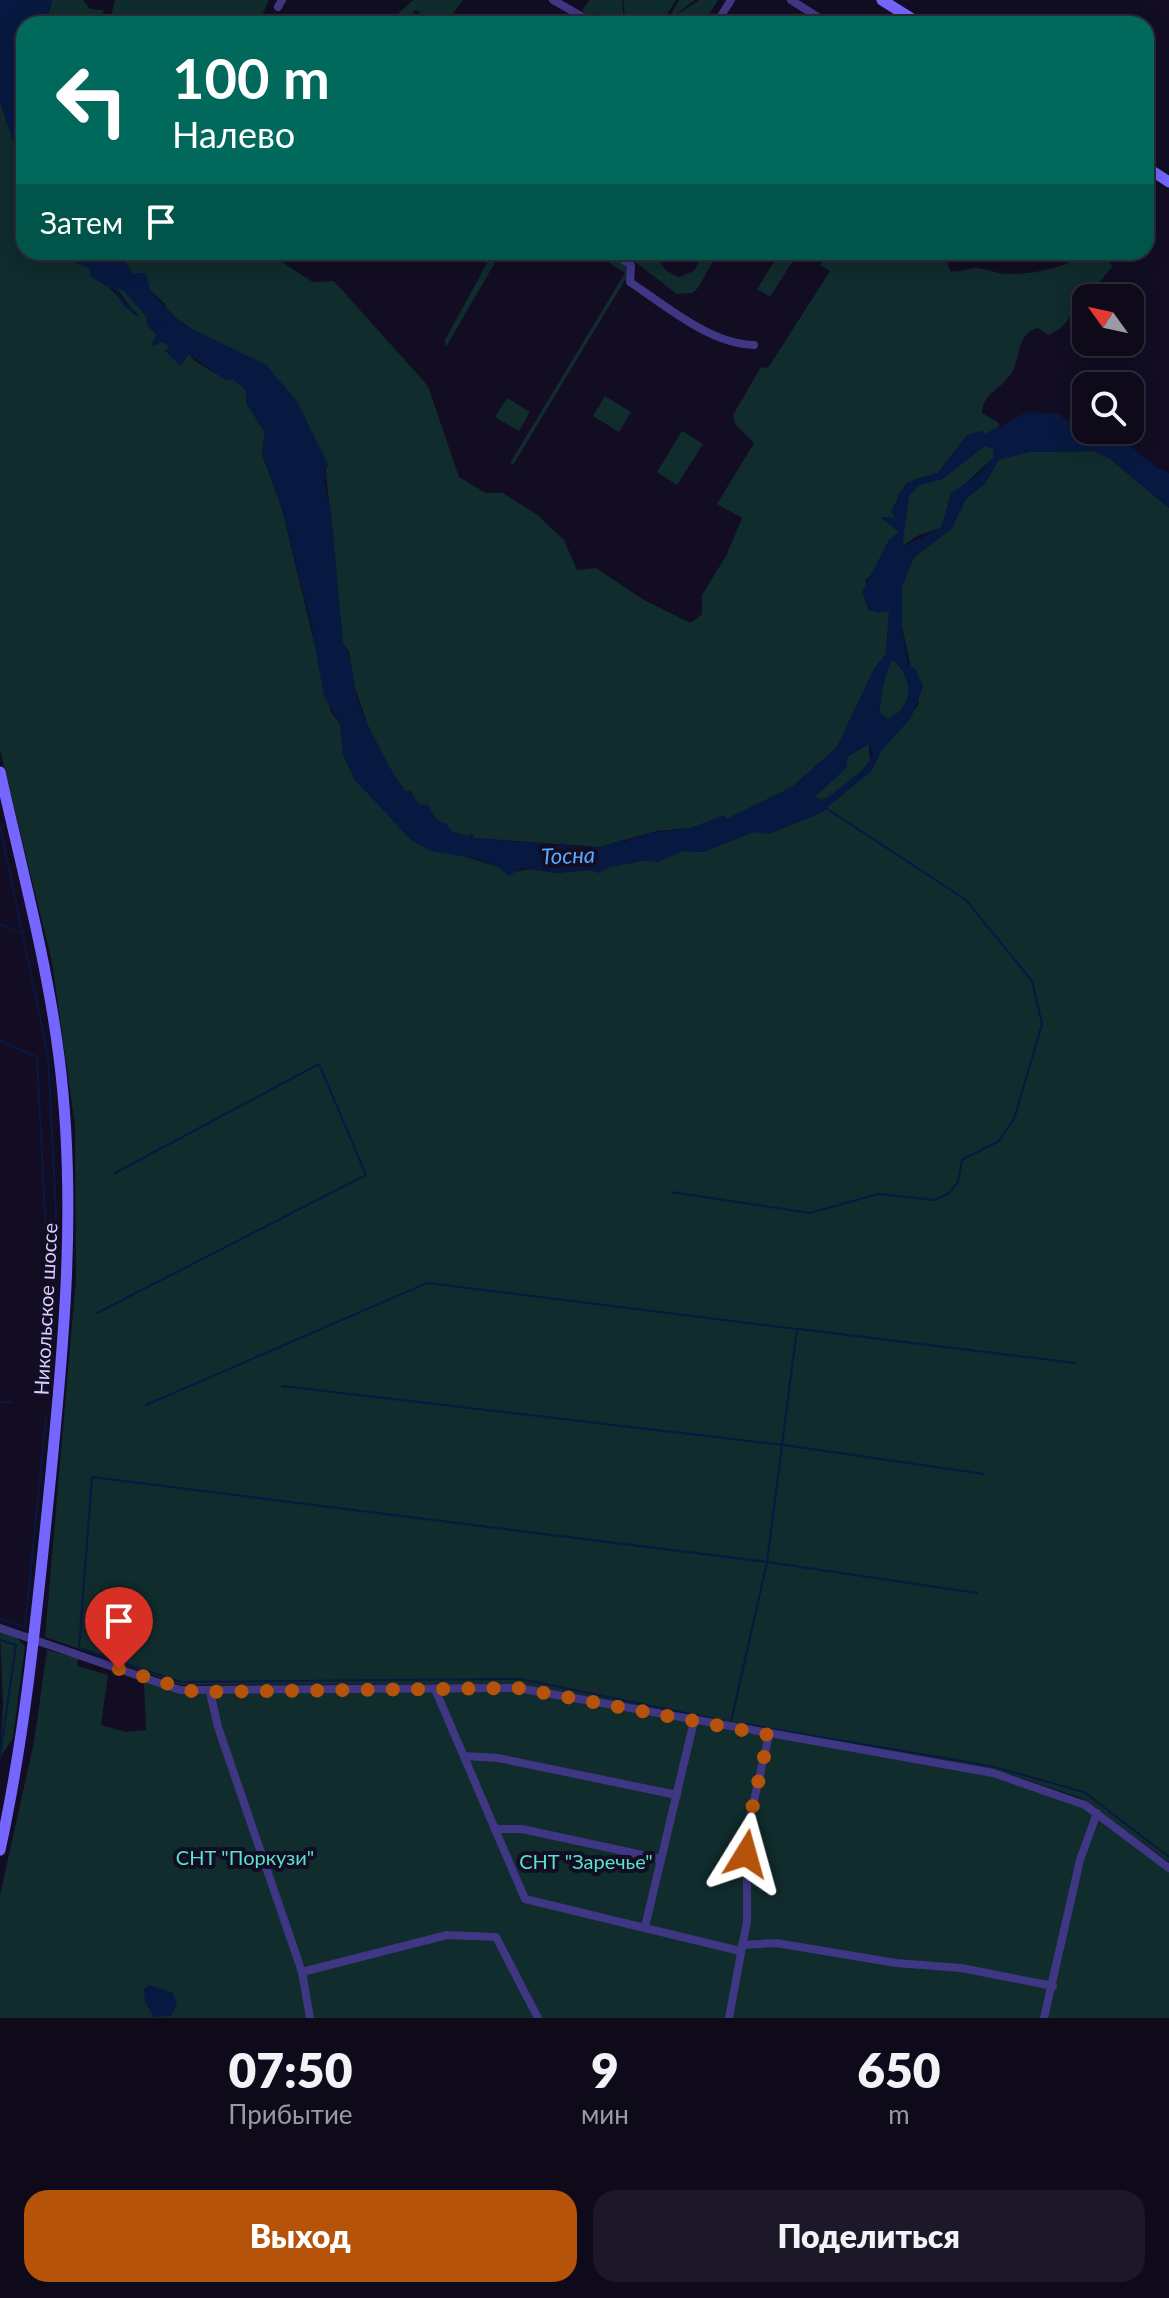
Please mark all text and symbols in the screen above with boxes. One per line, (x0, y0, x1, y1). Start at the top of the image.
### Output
text: 100 m (172, 44, 330, 111)
icon: left (40, 48, 144, 152)
text: Налево (172, 112, 295, 156)
icon: arrive (139, 200, 183, 244)
text: Затем (40, 204, 123, 240)
north arrow (1072, 284, 1144, 356)
map controls (1072, 284, 1144, 444)
button: search (1072, 372, 1144, 444)
water label: Тосна (541, 841, 595, 869)
street label: Никольское шоссе (29, 1222, 61, 1396)
pin (85, 1587, 153, 1669)
icon: arrive (97, 1599, 141, 1643)
position arrow (704, 1812, 788, 1896)
park label: СНТ "Поркузи" (176, 1845, 314, 1869)
park label: СНТ "Заречье" (519, 1849, 653, 1873)
text: 07:50 (228, 2041, 352, 2098)
text: 9 (591, 2041, 619, 2098)
text: 650 (857, 2041, 941, 2098)
text: Прибытие (228, 2098, 353, 2130)
text: мин (581, 2098, 629, 2130)
text: m (888, 2098, 910, 2130)
button: Выход (24, 2190, 577, 2282)
button: Поделиться (593, 2190, 1145, 2282)

